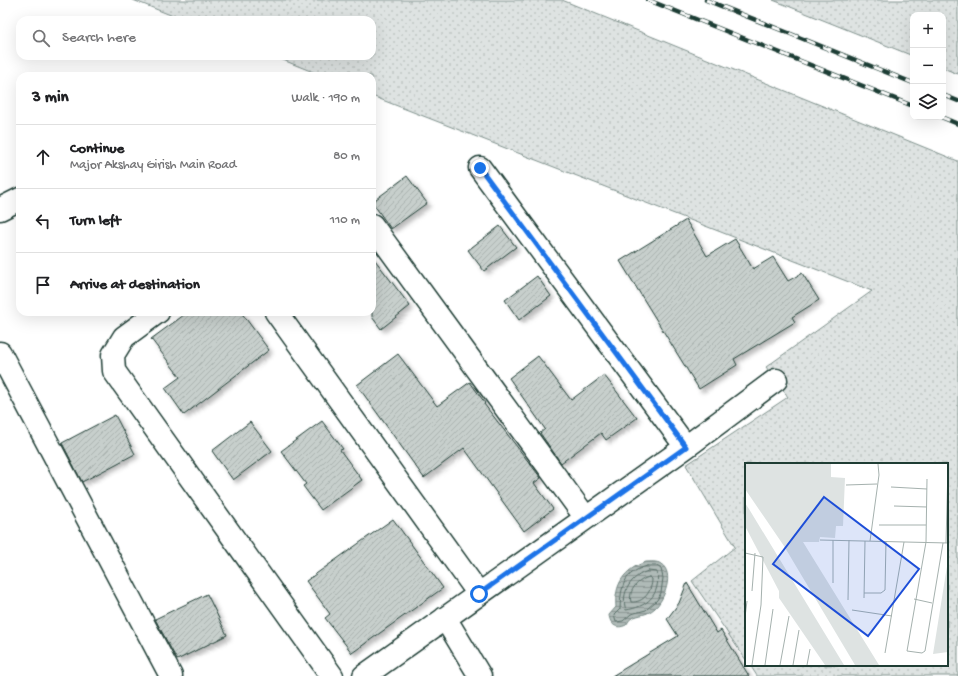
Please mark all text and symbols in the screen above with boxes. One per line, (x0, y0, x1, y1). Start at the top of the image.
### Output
map controls (910, 12, 946, 120)
button: + (910, 12, 946, 48)
search box (16, 16, 376, 60)
icon: search (30, 27, 52, 49)
text: Search here (62, 29, 136, 47)
button: − (910, 48, 946, 84)
button: layers (910, 84, 946, 120)
text: 3 min (32, 88, 69, 108)
text: Walk · 190 m (291, 91, 360, 106)
text: Continue (70, 140, 124, 158)
icon: ahead (32, 146, 54, 168)
text: 80 m (333, 149, 360, 164)
text: Major Akshay Girish Main Road (70, 158, 236, 173)
route end (471, 159, 489, 177)
icon: left (32, 210, 54, 232)
text: Turn left (70, 212, 121, 230)
text: 110 m (330, 213, 360, 228)
icon: arrive (32, 274, 54, 296)
text: Arrive at destination (70, 276, 200, 294)
inset map (745, 463, 948, 666)
route start (470, 585, 488, 603)

